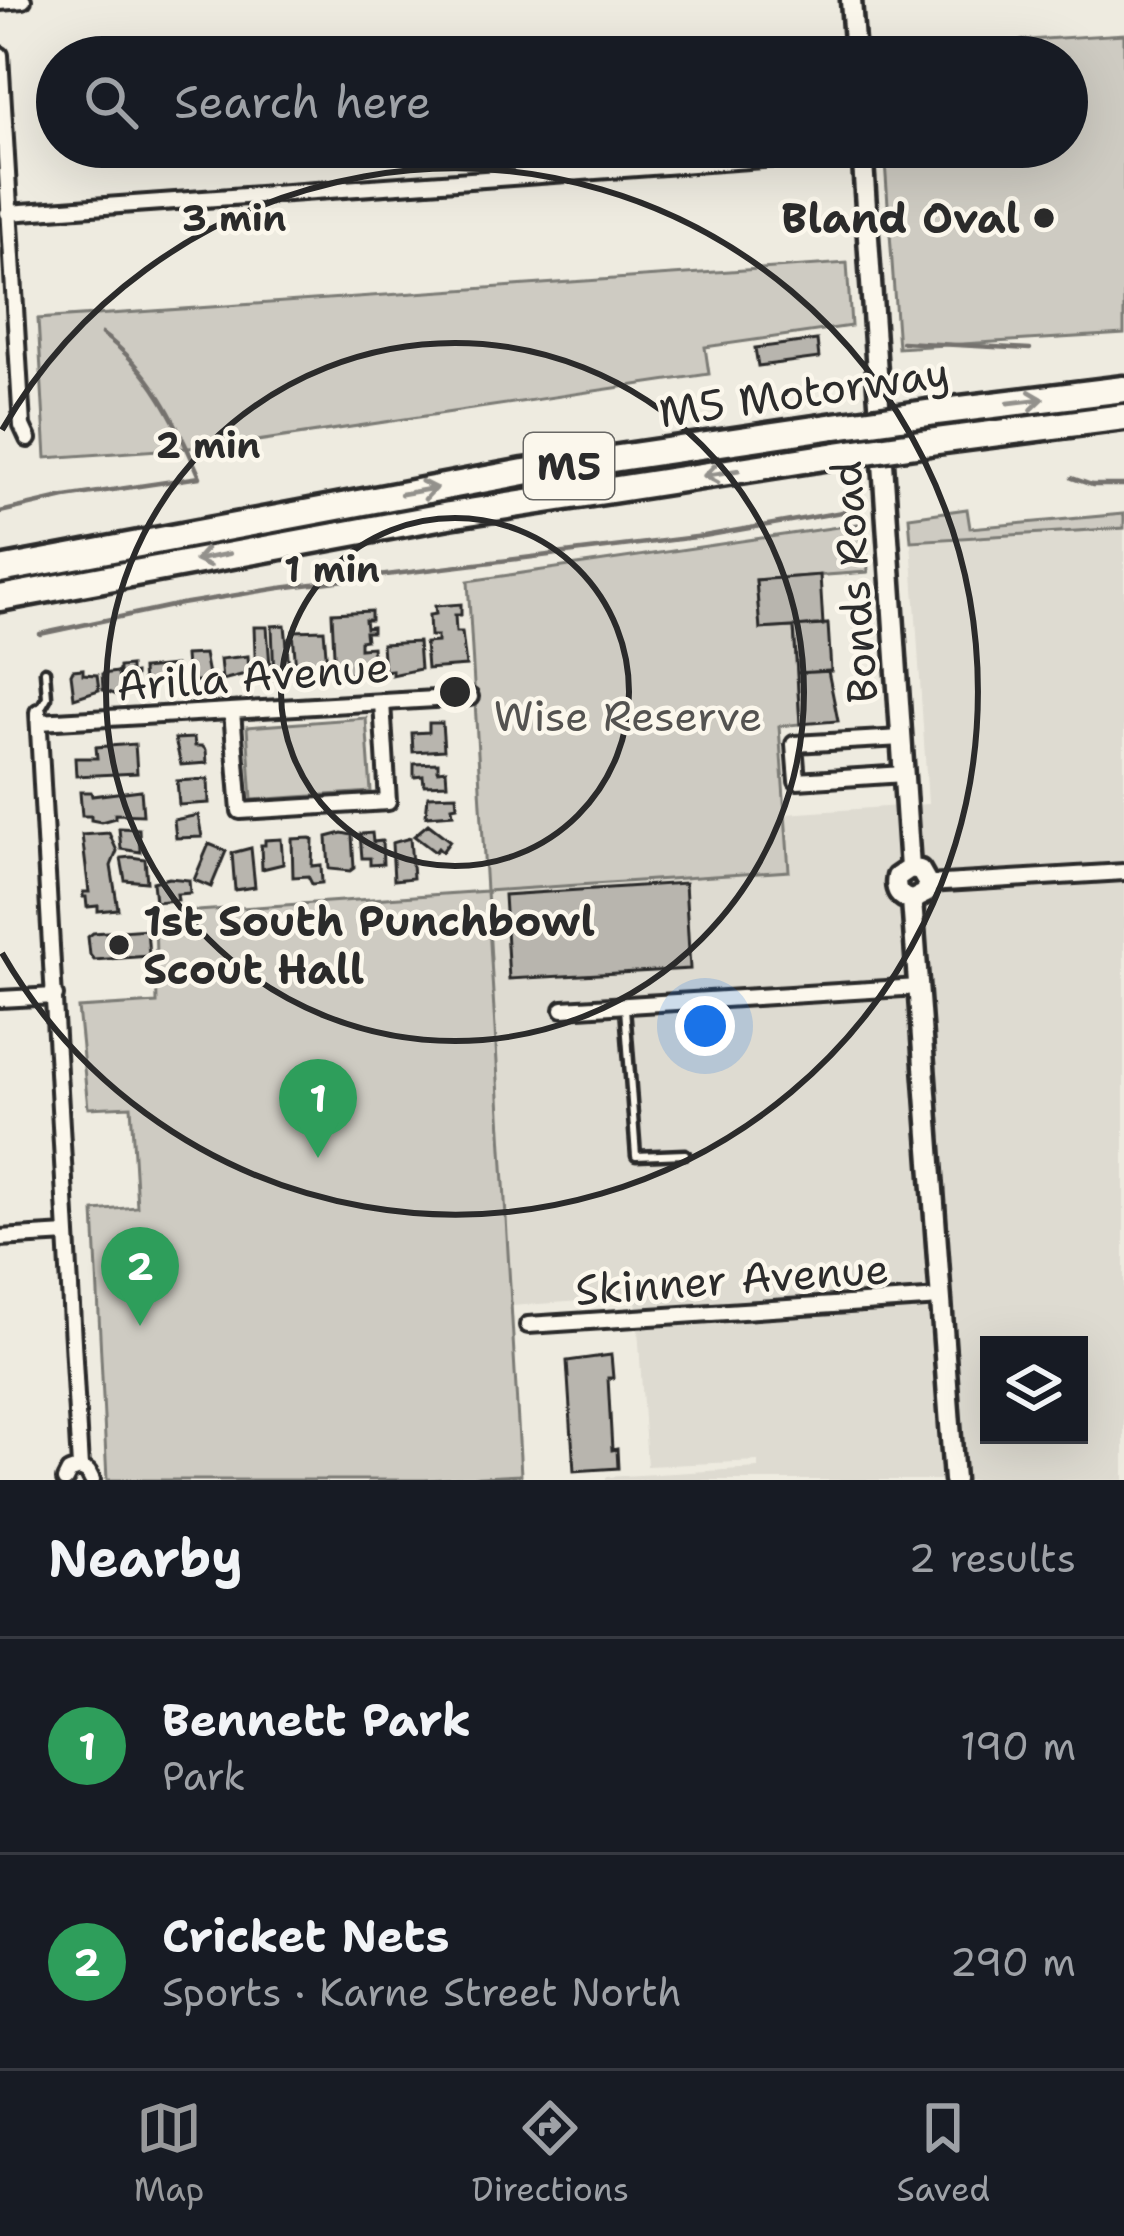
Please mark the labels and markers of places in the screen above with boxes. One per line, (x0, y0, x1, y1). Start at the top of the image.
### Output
place label: Bland Oval (781, 190, 1020, 246)
marker: Bland Oval (1031, 205, 1057, 231)
centre of rings (434, 671, 476, 713)
place label: 1st South Punchbowl Scout Hall (143, 893, 595, 997)
marker: 1st South Punchbowl Scout Hall (106, 932, 132, 958)
pin: 1 (279, 1059, 357, 1158)
pin: 2 (101, 1227, 179, 1326)

